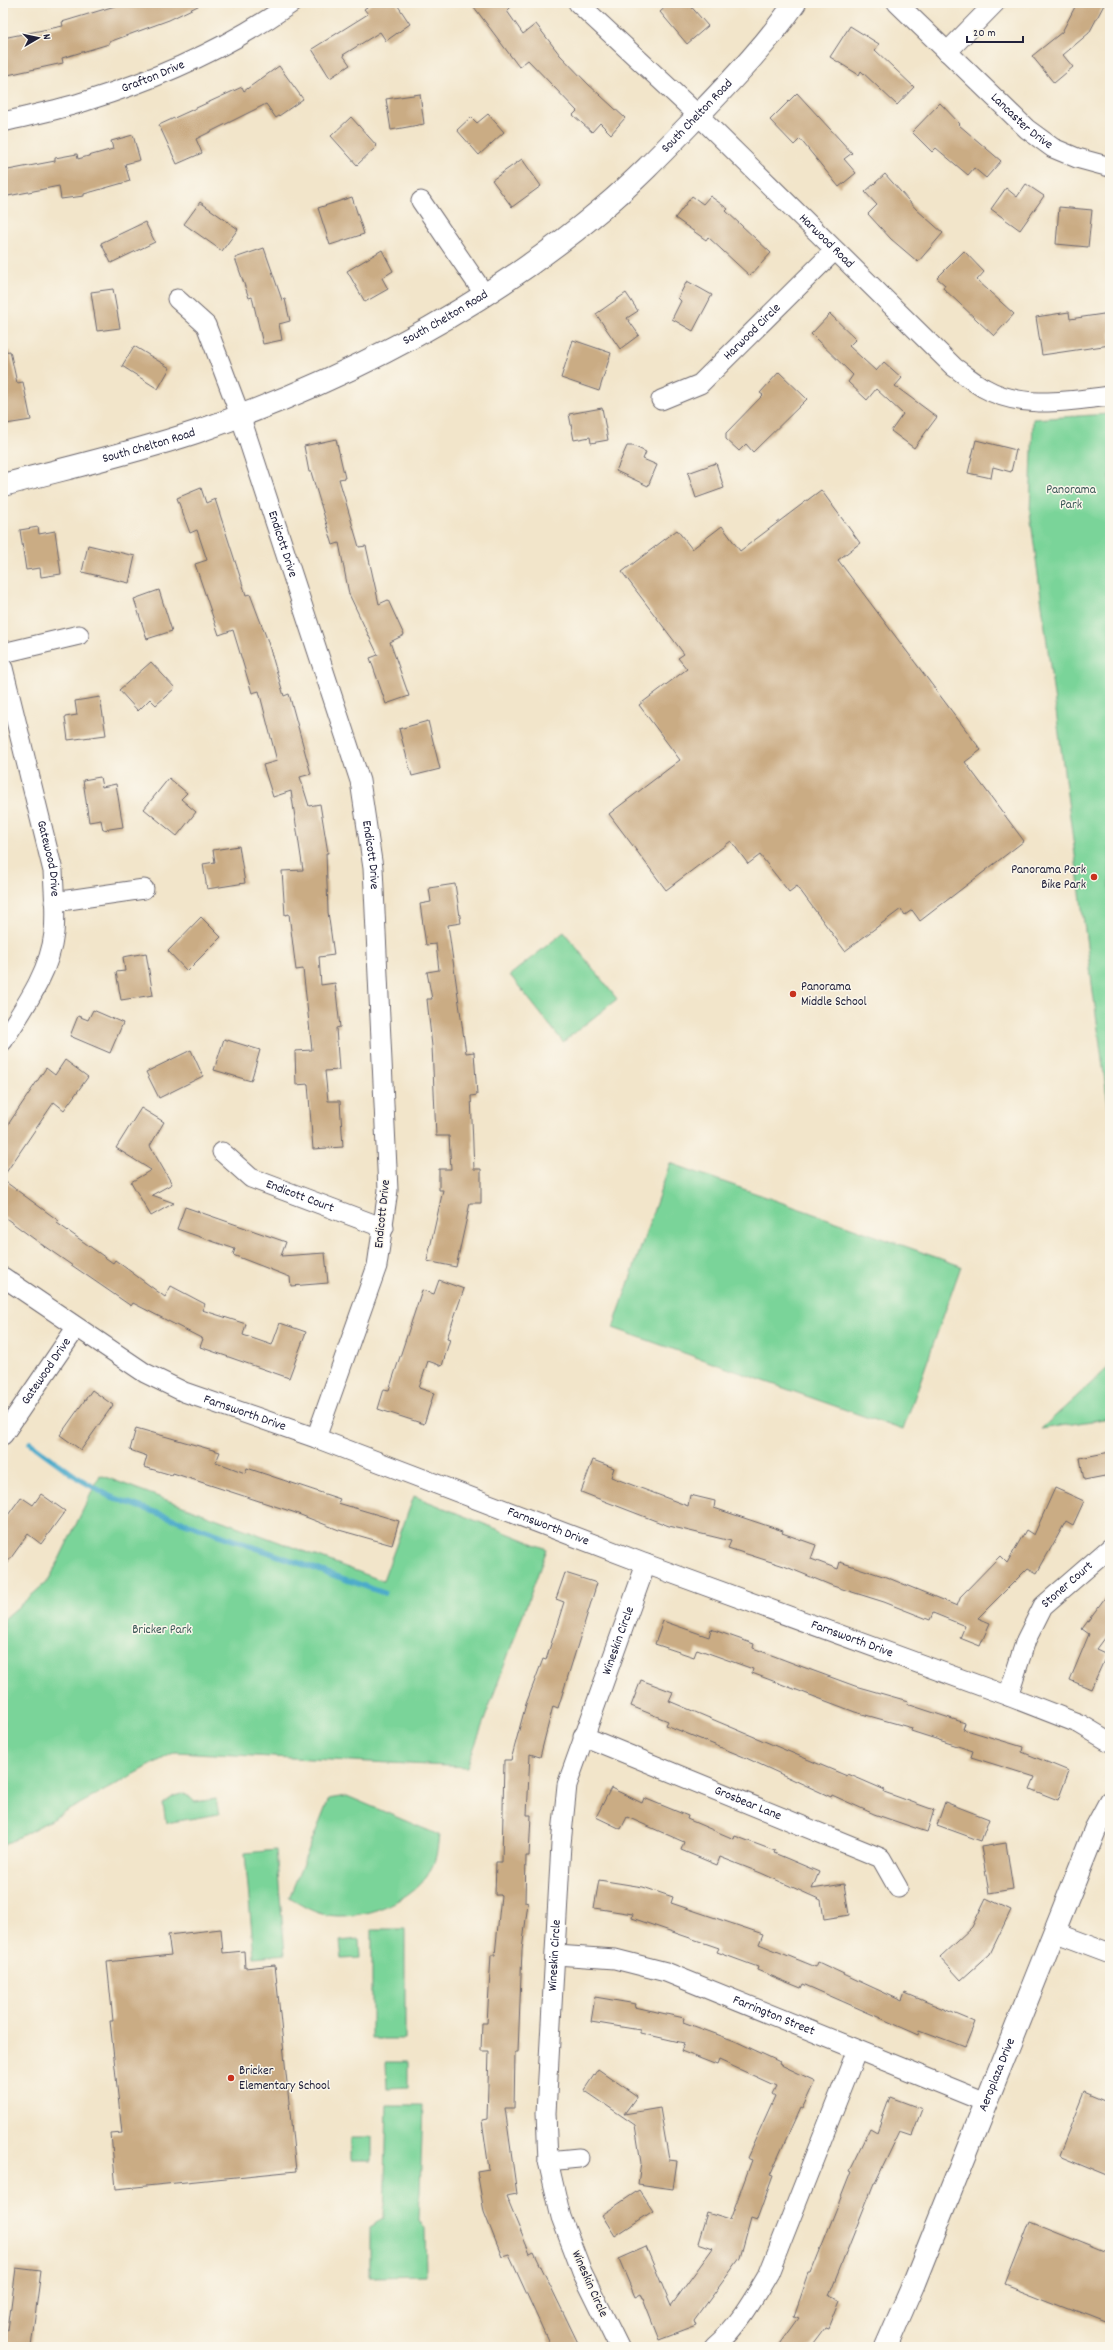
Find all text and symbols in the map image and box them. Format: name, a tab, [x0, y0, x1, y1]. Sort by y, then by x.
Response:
north arrow	[18, 18, 58, 58]
scale bar	[967, 18, 1023, 44]
text: 20 m	[973, 25, 996, 42]
text: N	[38, 33, 54, 41]
street label: Grafton Drive	[119, 55, 188, 98]
street label: South Chelton Road	[657, 75, 737, 158]
street label: Lancaster Drive	[986, 89, 1057, 154]
street label: Harwood Road	[794, 209, 858, 273]
street label: South Chelton Road	[399, 285, 492, 350]
street label: Harwood Circle	[719, 299, 786, 365]
street label: South Chelton Road	[100, 423, 198, 468]
park label: Panorama Park	[1046, 481, 1097, 515]
street label: Endicott Drive	[263, 508, 302, 580]
street label: Gatewood Drive	[31, 818, 64, 897]
street label: Endicott Drive	[357, 819, 383, 890]
place label: Panorama Park Bike Park	[1011, 861, 1086, 895]
marker: Panorama Park Bike Park	[1089, 872, 1099, 882]
place label: Panorama Middle School	[801, 978, 867, 1012]
marker: Panorama Middle School	[788, 989, 798, 999]
street label: Endicott Court	[263, 1175, 337, 1218]
street label: Endicott Drive	[370, 1178, 396, 1249]
street label: Gatewood Drive	[17, 1334, 76, 1409]
street label: Farnsworth Drive	[201, 1390, 289, 1436]
street label: Farnsworth Drive	[504, 1502, 592, 1551]
street label: Stoner Court	[1037, 1557, 1098, 1613]
street label: Wineskin Circle	[598, 1604, 640, 1678]
street label: Farnsworth Drive	[808, 1615, 896, 1663]
park label: Bricker Park	[132, 1621, 192, 1640]
street label: Grosbear Lane	[711, 1781, 785, 1826]
street label: Wineskin Circle	[543, 1919, 566, 1992]
street label: Farrington Street	[730, 1991, 818, 2041]
street label: Aeroplaza Drive	[974, 2035, 1021, 2115]
place label: Bricker Elementary School	[239, 2062, 330, 2096]
marker: Bricker Elementary School	[226, 2073, 236, 2083]
street label: Wineskin Circle	[566, 2248, 612, 2321]

